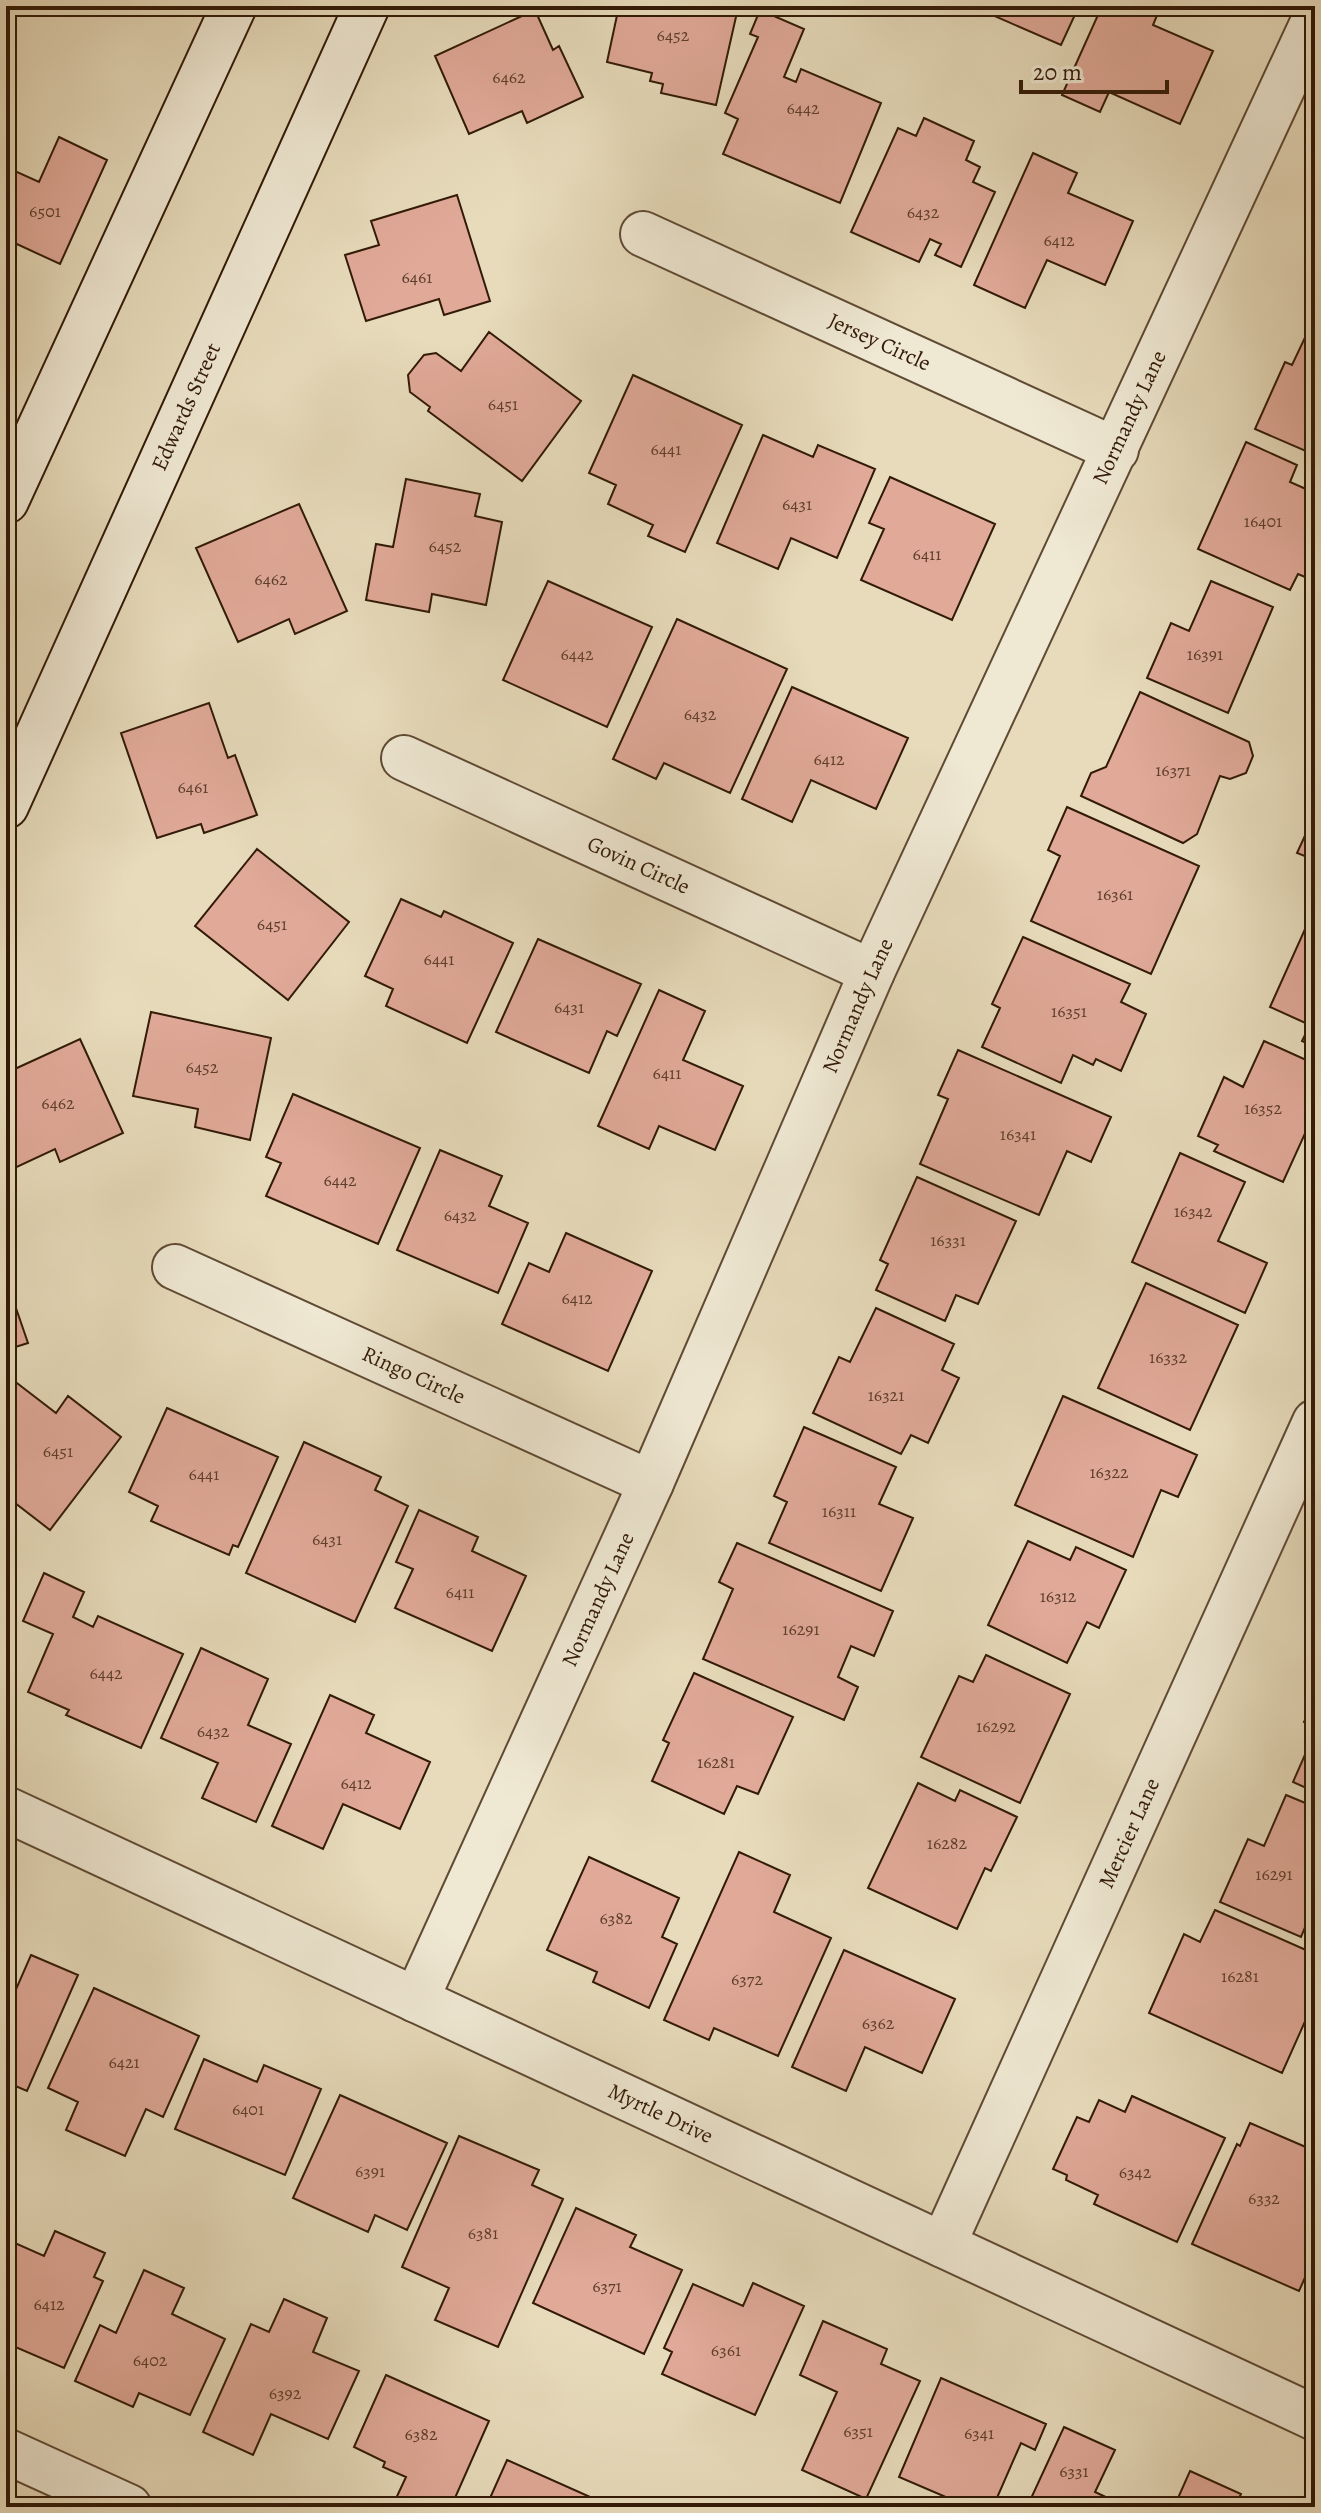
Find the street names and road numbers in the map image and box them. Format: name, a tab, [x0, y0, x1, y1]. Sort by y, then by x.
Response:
street label: Jersey Circle	[823, 306, 936, 378]
street label: Edwards Street	[144, 338, 228, 475]
street label: Normandy Lane	[1085, 346, 1174, 489]
street label: Govin Circle	[583, 829, 695, 902]
street label: Normandy Lane	[815, 933, 901, 1078]
street label: Ringo Circle	[357, 1339, 470, 1412]
street label: Normandy Lane	[554, 1527, 642, 1672]
street label: Mercier Lane	[1091, 1773, 1167, 1893]
street label: Myrtle Drive	[603, 2076, 718, 2151]

